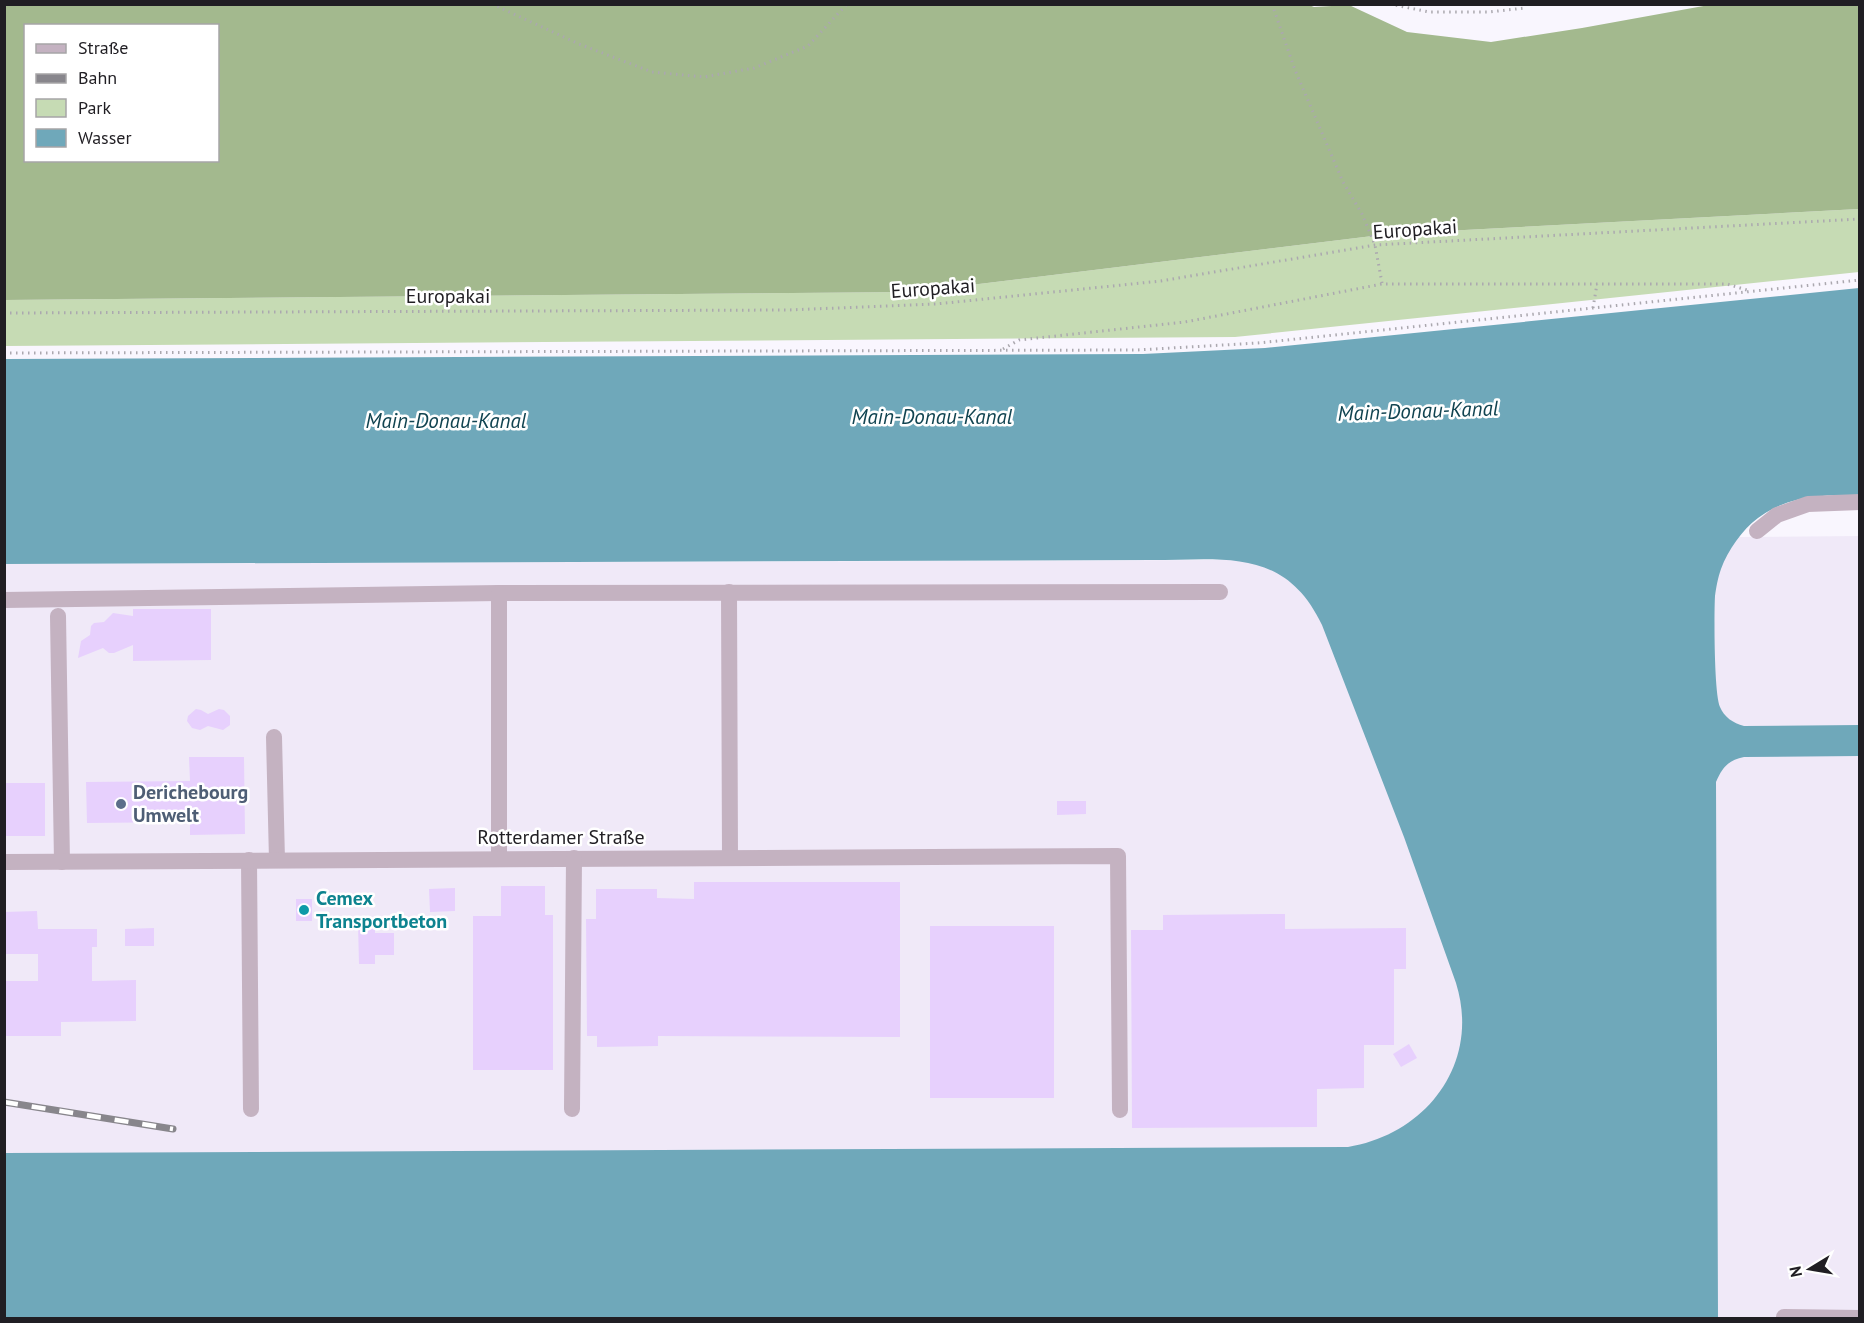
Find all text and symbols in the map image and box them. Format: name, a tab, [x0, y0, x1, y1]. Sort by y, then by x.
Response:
legend	[24, 24, 219, 162]
text: Straße	[78, 36, 129, 59]
text: Bahn	[78, 66, 117, 89]
text: Park	[78, 96, 111, 119]
text: Wasser	[78, 126, 132, 149]
street label: Europakai	[1372, 213, 1458, 245]
street label: Europakai	[890, 272, 976, 304]
street label: Europakai	[406, 283, 490, 309]
water label: Main-Donau-Kanal	[1337, 394, 1499, 427]
water label: Main-Donau-Kanal	[852, 403, 1013, 430]
water label: Main-Donau-Kanal	[366, 407, 527, 434]
place label: Derichebourg Umwelt	[133, 779, 248, 828]
marker: Derichebourg Umwelt	[114, 797, 128, 811]
street label: Rotterdamer Straße	[477, 824, 645, 850]
place label: Cemex Transportbeton	[316, 885, 447, 934]
marker: Cemex Transportbeton	[297, 903, 311, 917]
north arrow	[1780, 1239, 1840, 1299]
text: N	[1784, 1265, 1806, 1279]

